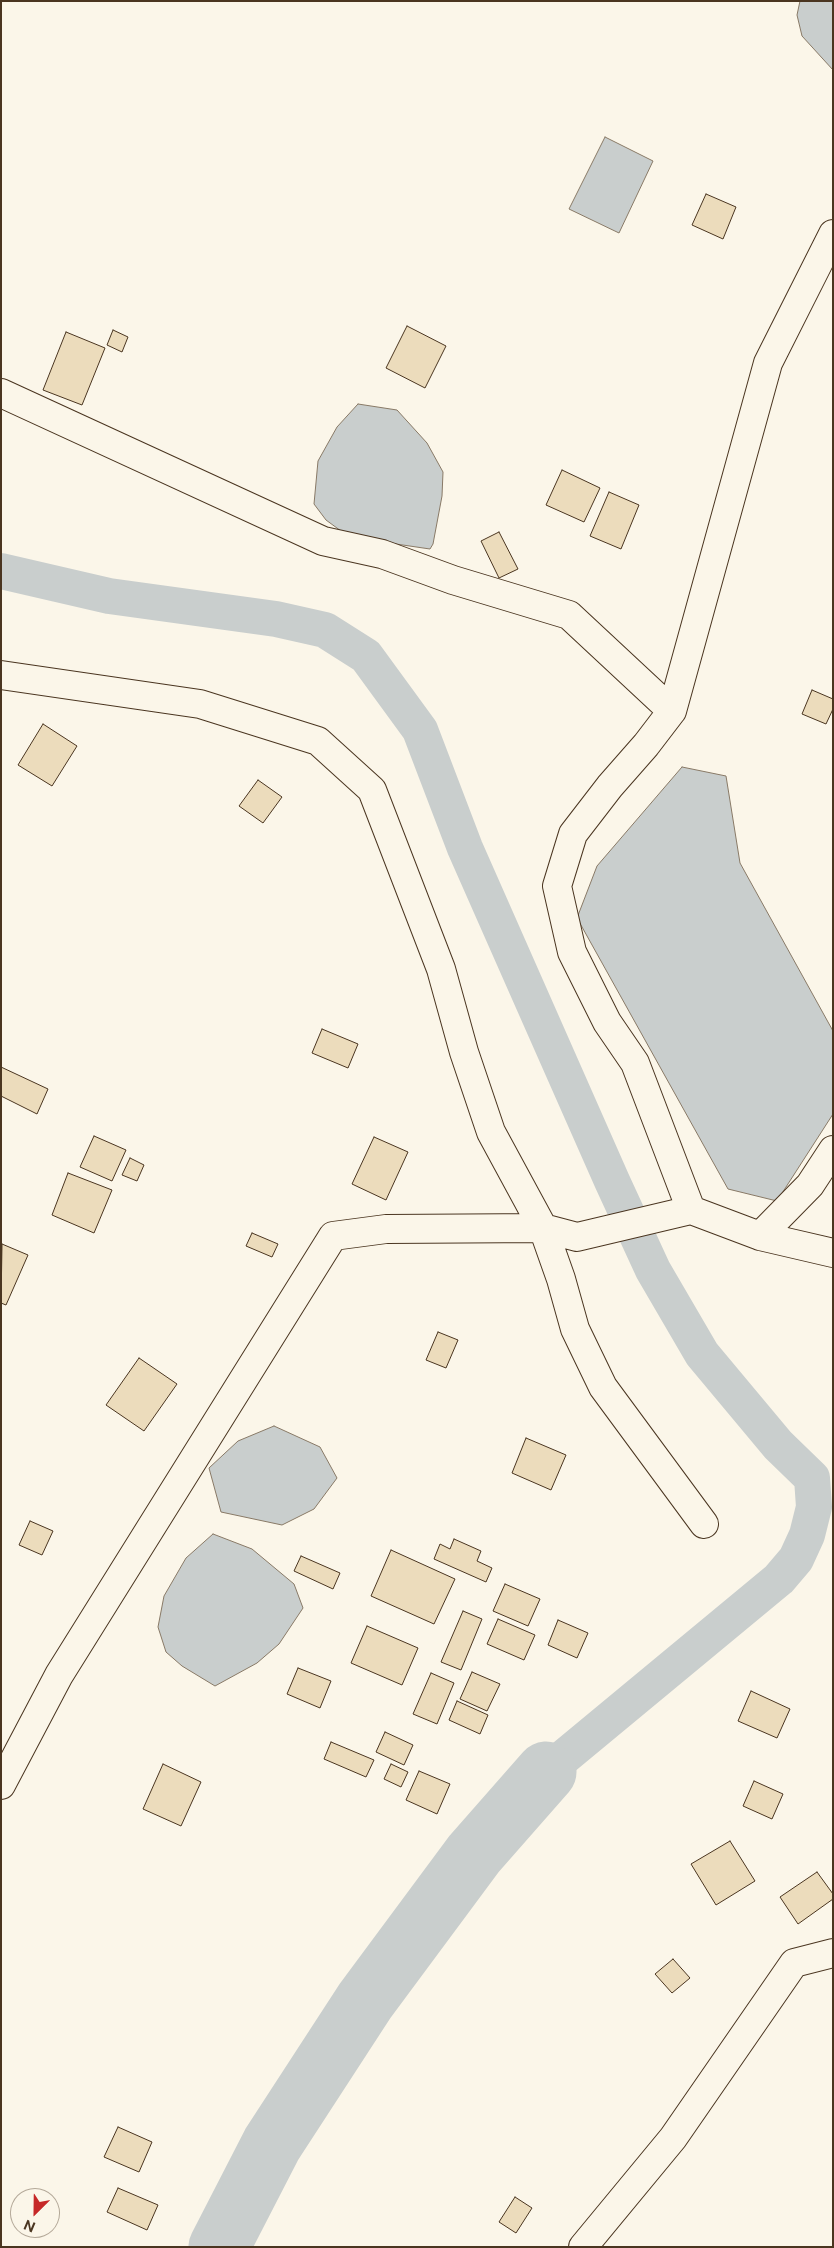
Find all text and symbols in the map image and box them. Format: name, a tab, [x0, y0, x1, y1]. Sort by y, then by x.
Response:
north arrow	[10, 2188, 60, 2238]
text: N	[21, 2216, 38, 2235]

